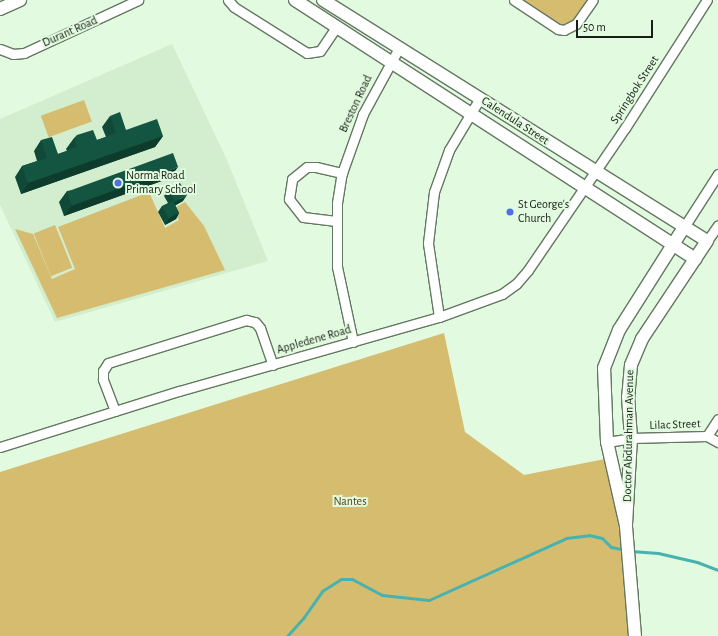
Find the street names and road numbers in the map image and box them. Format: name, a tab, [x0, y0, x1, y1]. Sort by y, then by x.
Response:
street label: Durant Road	[40, 13, 100, 51]
street label: Springbok Street	[608, 53, 662, 127]
street label: Breston Road	[336, 73, 376, 135]
street label: Calendula Street	[479, 94, 551, 148]
street label: Appledene Road	[275, 323, 353, 357]
street label: Doctor Abdurahman Avenue	[621, 370, 637, 502]
street label: Lilac Street	[649, 417, 701, 433]

